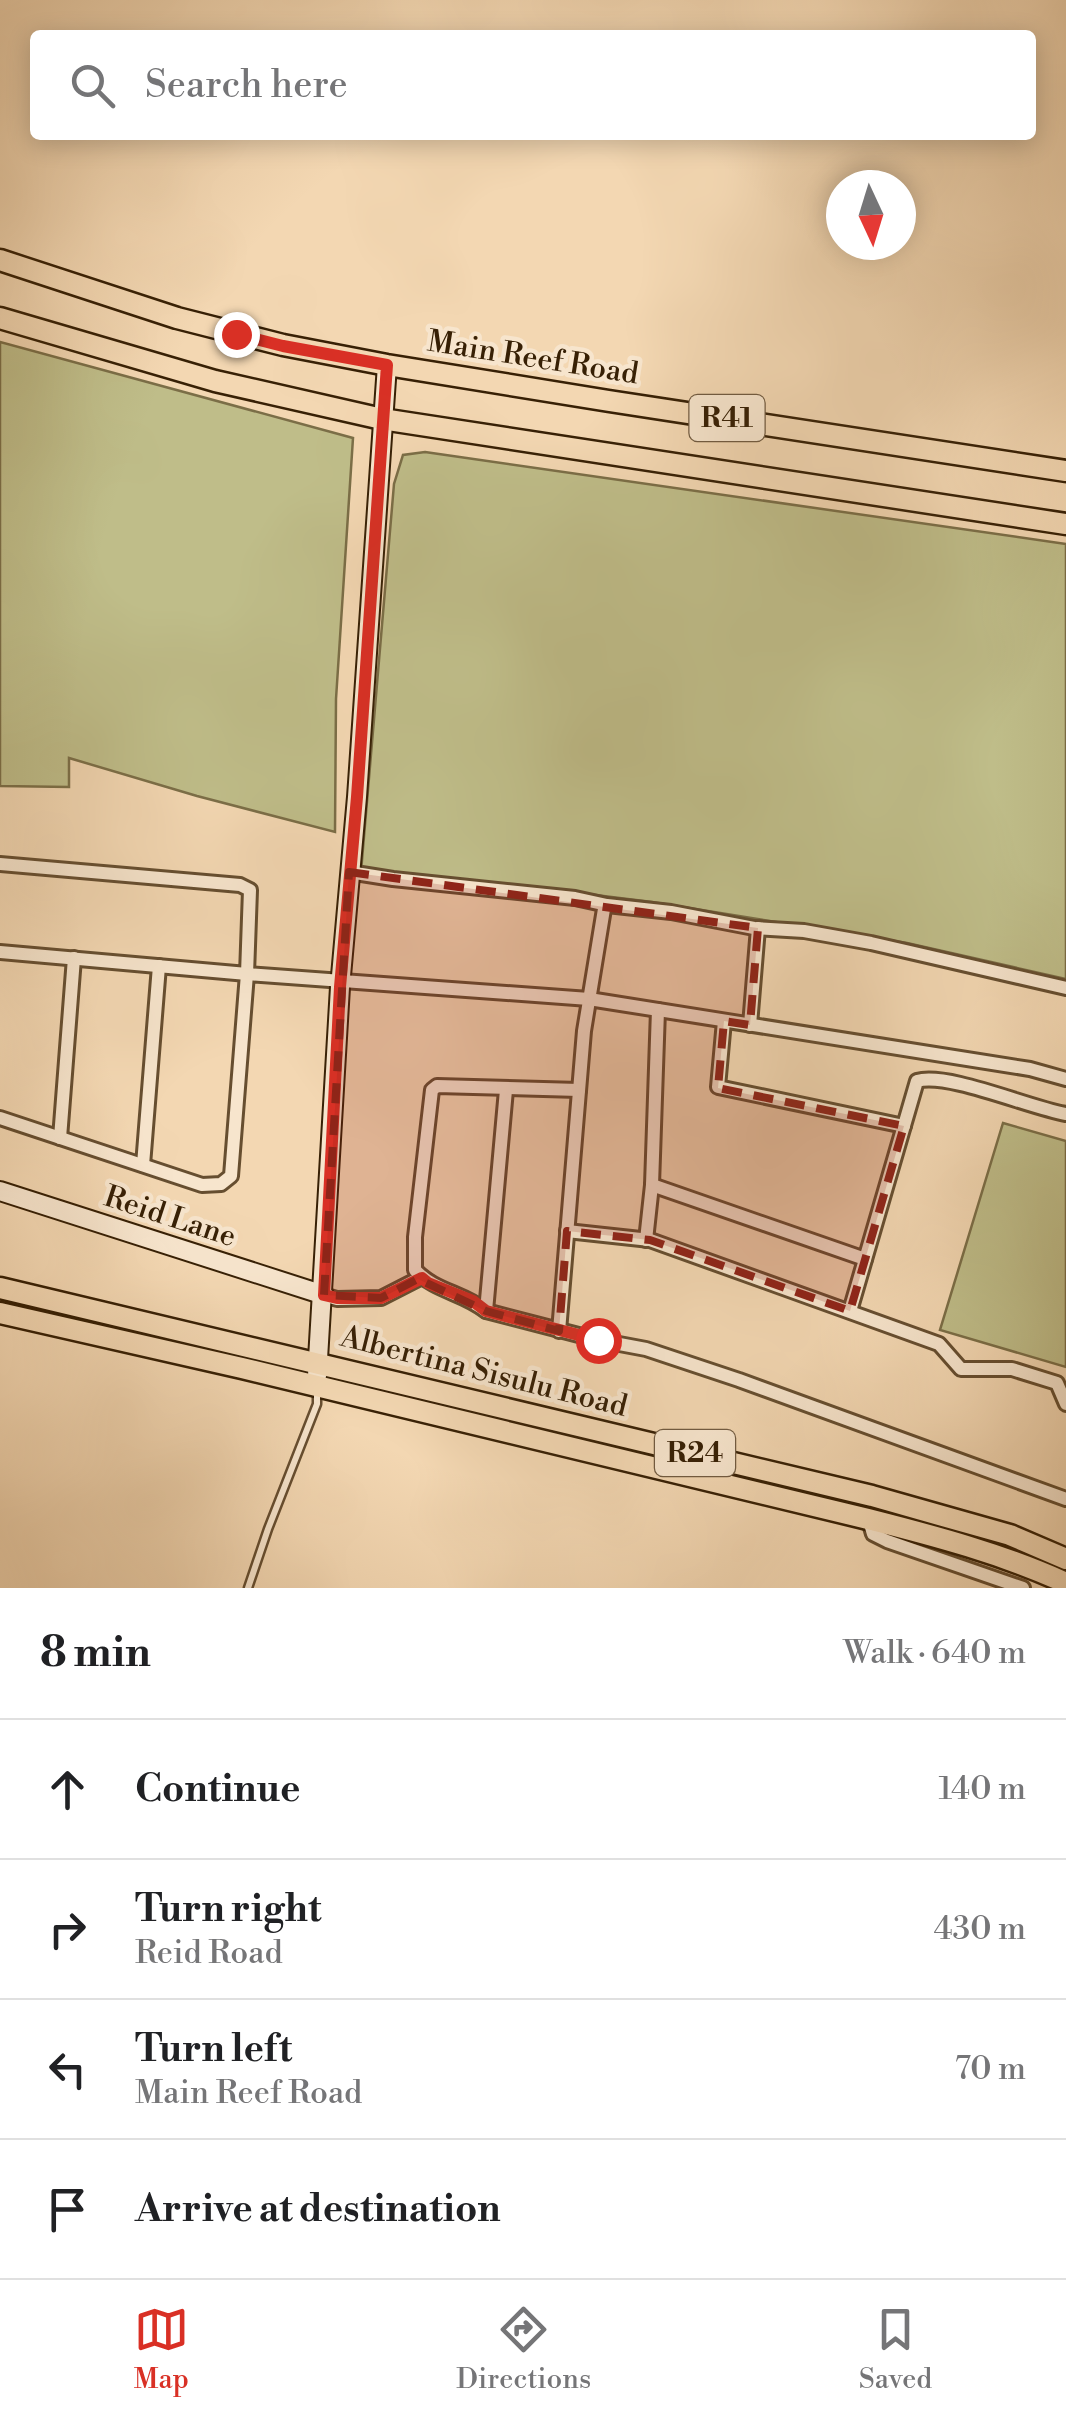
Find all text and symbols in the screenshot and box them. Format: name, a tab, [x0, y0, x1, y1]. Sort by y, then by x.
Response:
search box	[30, 30, 1036, 140]
icon: search	[65, 58, 120, 113]
text: Search here	[145, 62, 348, 109]
north arrow	[826, 170, 916, 260]
route end	[214, 312, 260, 358]
street label: Main Reef Road	[425, 323, 641, 393]
road number: R41	[690, 395, 764, 441]
street label: Reid Lane	[99, 1178, 241, 1256]
street label: Albertina Sisulu Road	[336, 1318, 631, 1426]
route start	[576, 1318, 622, 1364]
road number: R24	[655, 1430, 735, 1476]
text: 8 min	[40, 1627, 151, 1680]
text: Walk · 640 m	[843, 1633, 1026, 1673]
icon: ahead	[40, 1762, 95, 1817]
text: Continue	[135, 1766, 300, 1813]
text: 140 m	[939, 1769, 1026, 1809]
text: Turn right	[135, 1886, 321, 1933]
icon: right	[40, 1902, 95, 1957]
text: 430 m	[933, 1909, 1026, 1949]
text: Reid Road	[135, 1933, 283, 1973]
text: Turn left	[135, 2026, 292, 2073]
icon: left	[40, 2042, 95, 2097]
text: 70 m	[955, 2049, 1026, 2089]
text: Main Reef Road	[135, 2073, 362, 2113]
icon: arrive	[40, 2182, 95, 2237]
text: Arrive at destination	[135, 2186, 501, 2233]
tab: Map	[134, 2302, 189, 2397]
tab: Directions	[456, 2302, 591, 2397]
tab: Saved	[859, 2302, 932, 2397]

